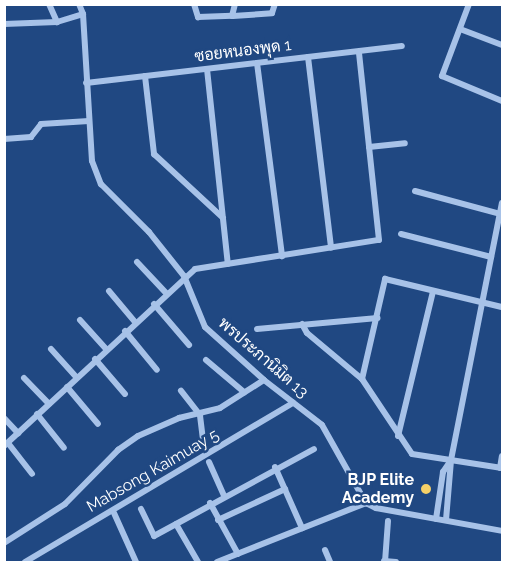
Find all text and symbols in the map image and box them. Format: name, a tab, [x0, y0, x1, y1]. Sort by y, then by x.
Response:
street label: ซอยหนองพุด 1	[194, 36, 292, 66]
street label: พรประภานิมิต 13	[214, 314, 312, 402]
street label: Mabsong Kaimuay 5	[83, 425, 223, 517]
place label: BJP Elite Academy	[342, 470, 414, 508]
marker: BJP Elite Academy	[419, 482, 433, 496]

